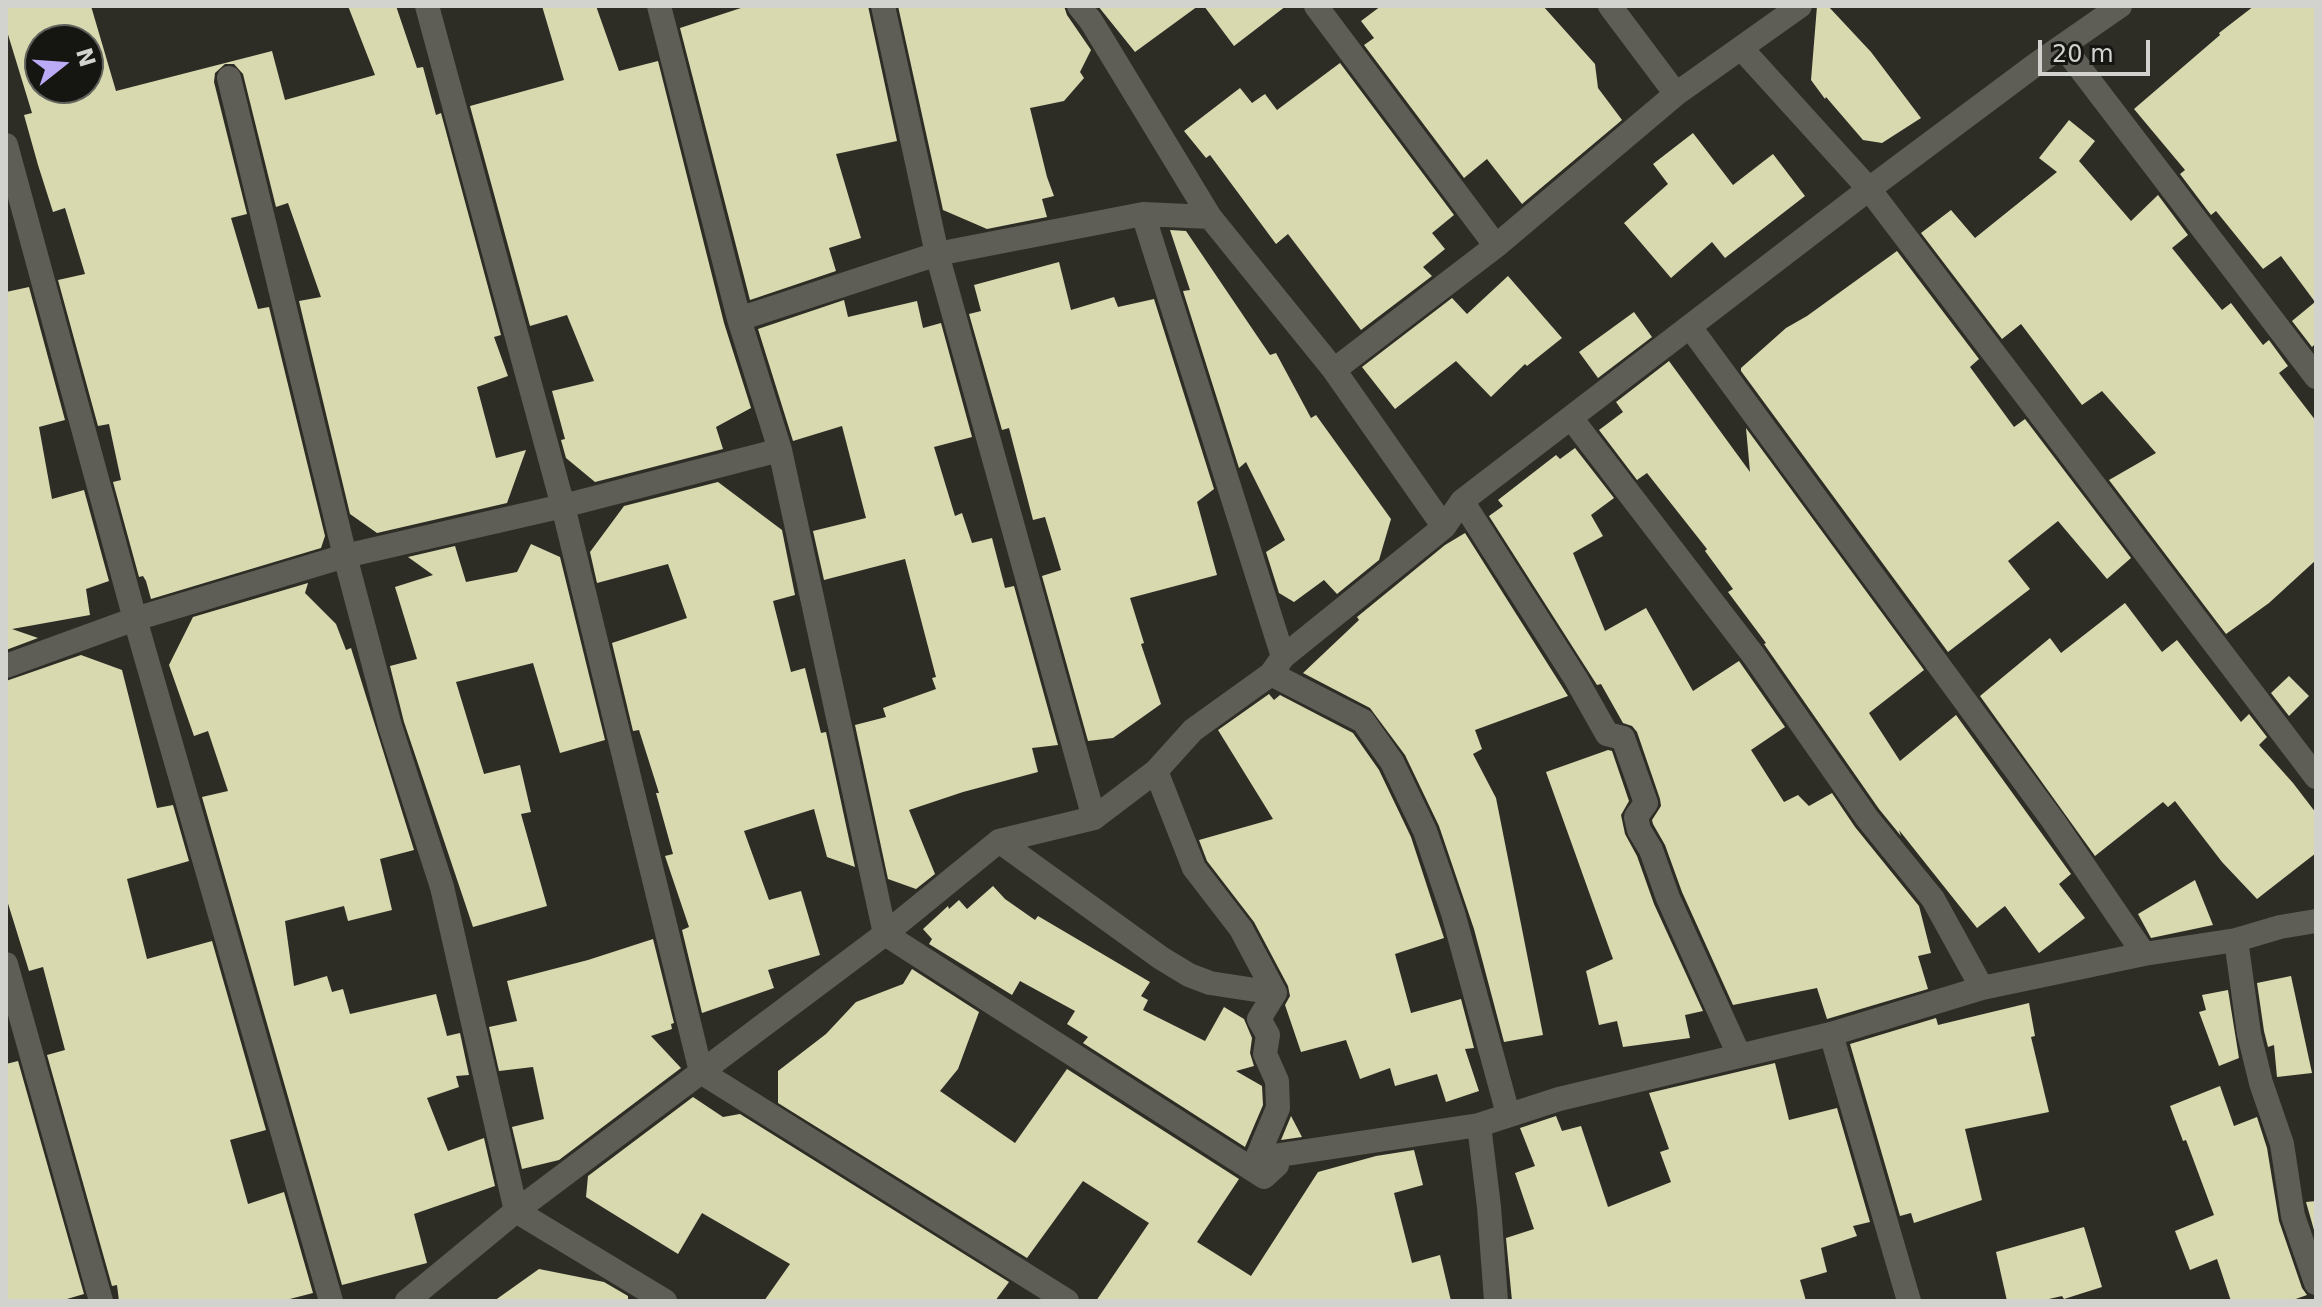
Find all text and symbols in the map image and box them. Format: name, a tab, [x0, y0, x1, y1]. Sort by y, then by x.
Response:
north arrow	[24, 24, 104, 104]
scale bar	[2042, 24, 2154, 74]
text: 20 m	[2052, 40, 2114, 68]
text: N	[71, 45, 100, 70]

